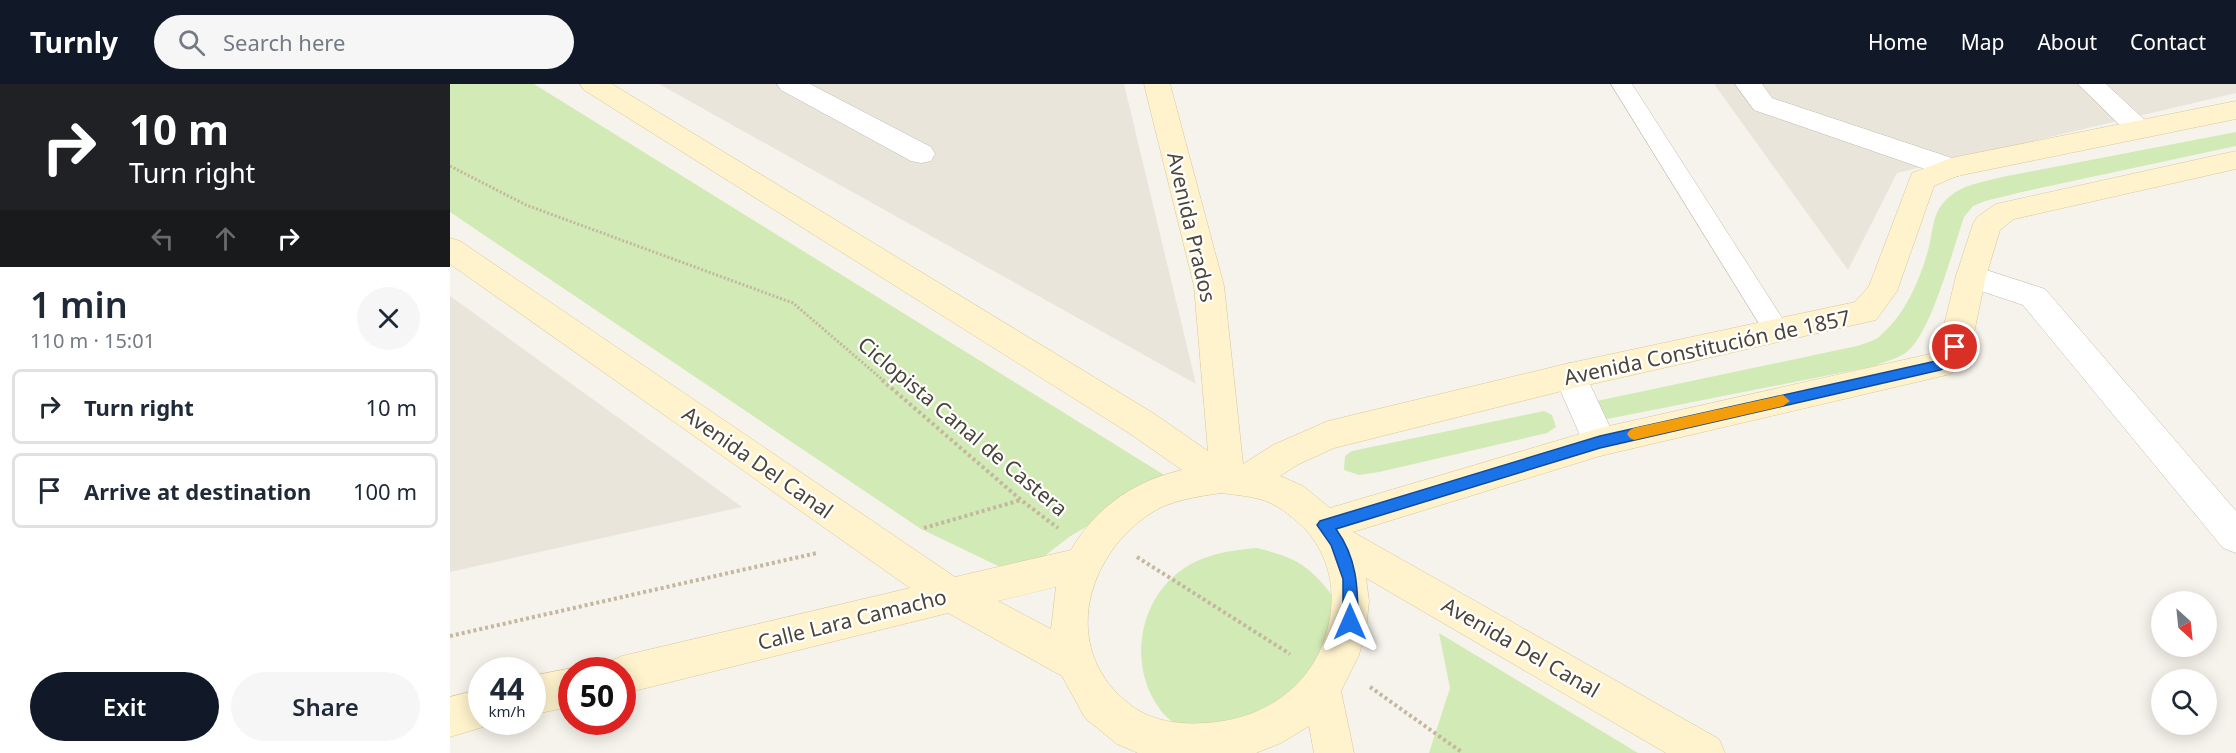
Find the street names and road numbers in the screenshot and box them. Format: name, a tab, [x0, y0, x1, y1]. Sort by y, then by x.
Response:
street label: Avenida Prados	[1161, 149, 1223, 305]
street label: Avenida Constitución de 1857	[1561, 303, 1853, 391]
street label: Ciclopista Canal de Castera	[852, 330, 1074, 522]
street label: Avenida Del Canal	[677, 400, 839, 524]
street label: Calle Lara Camacho	[755, 582, 949, 656]
street label: Avenida Del Canal	[1437, 590, 1605, 704]

